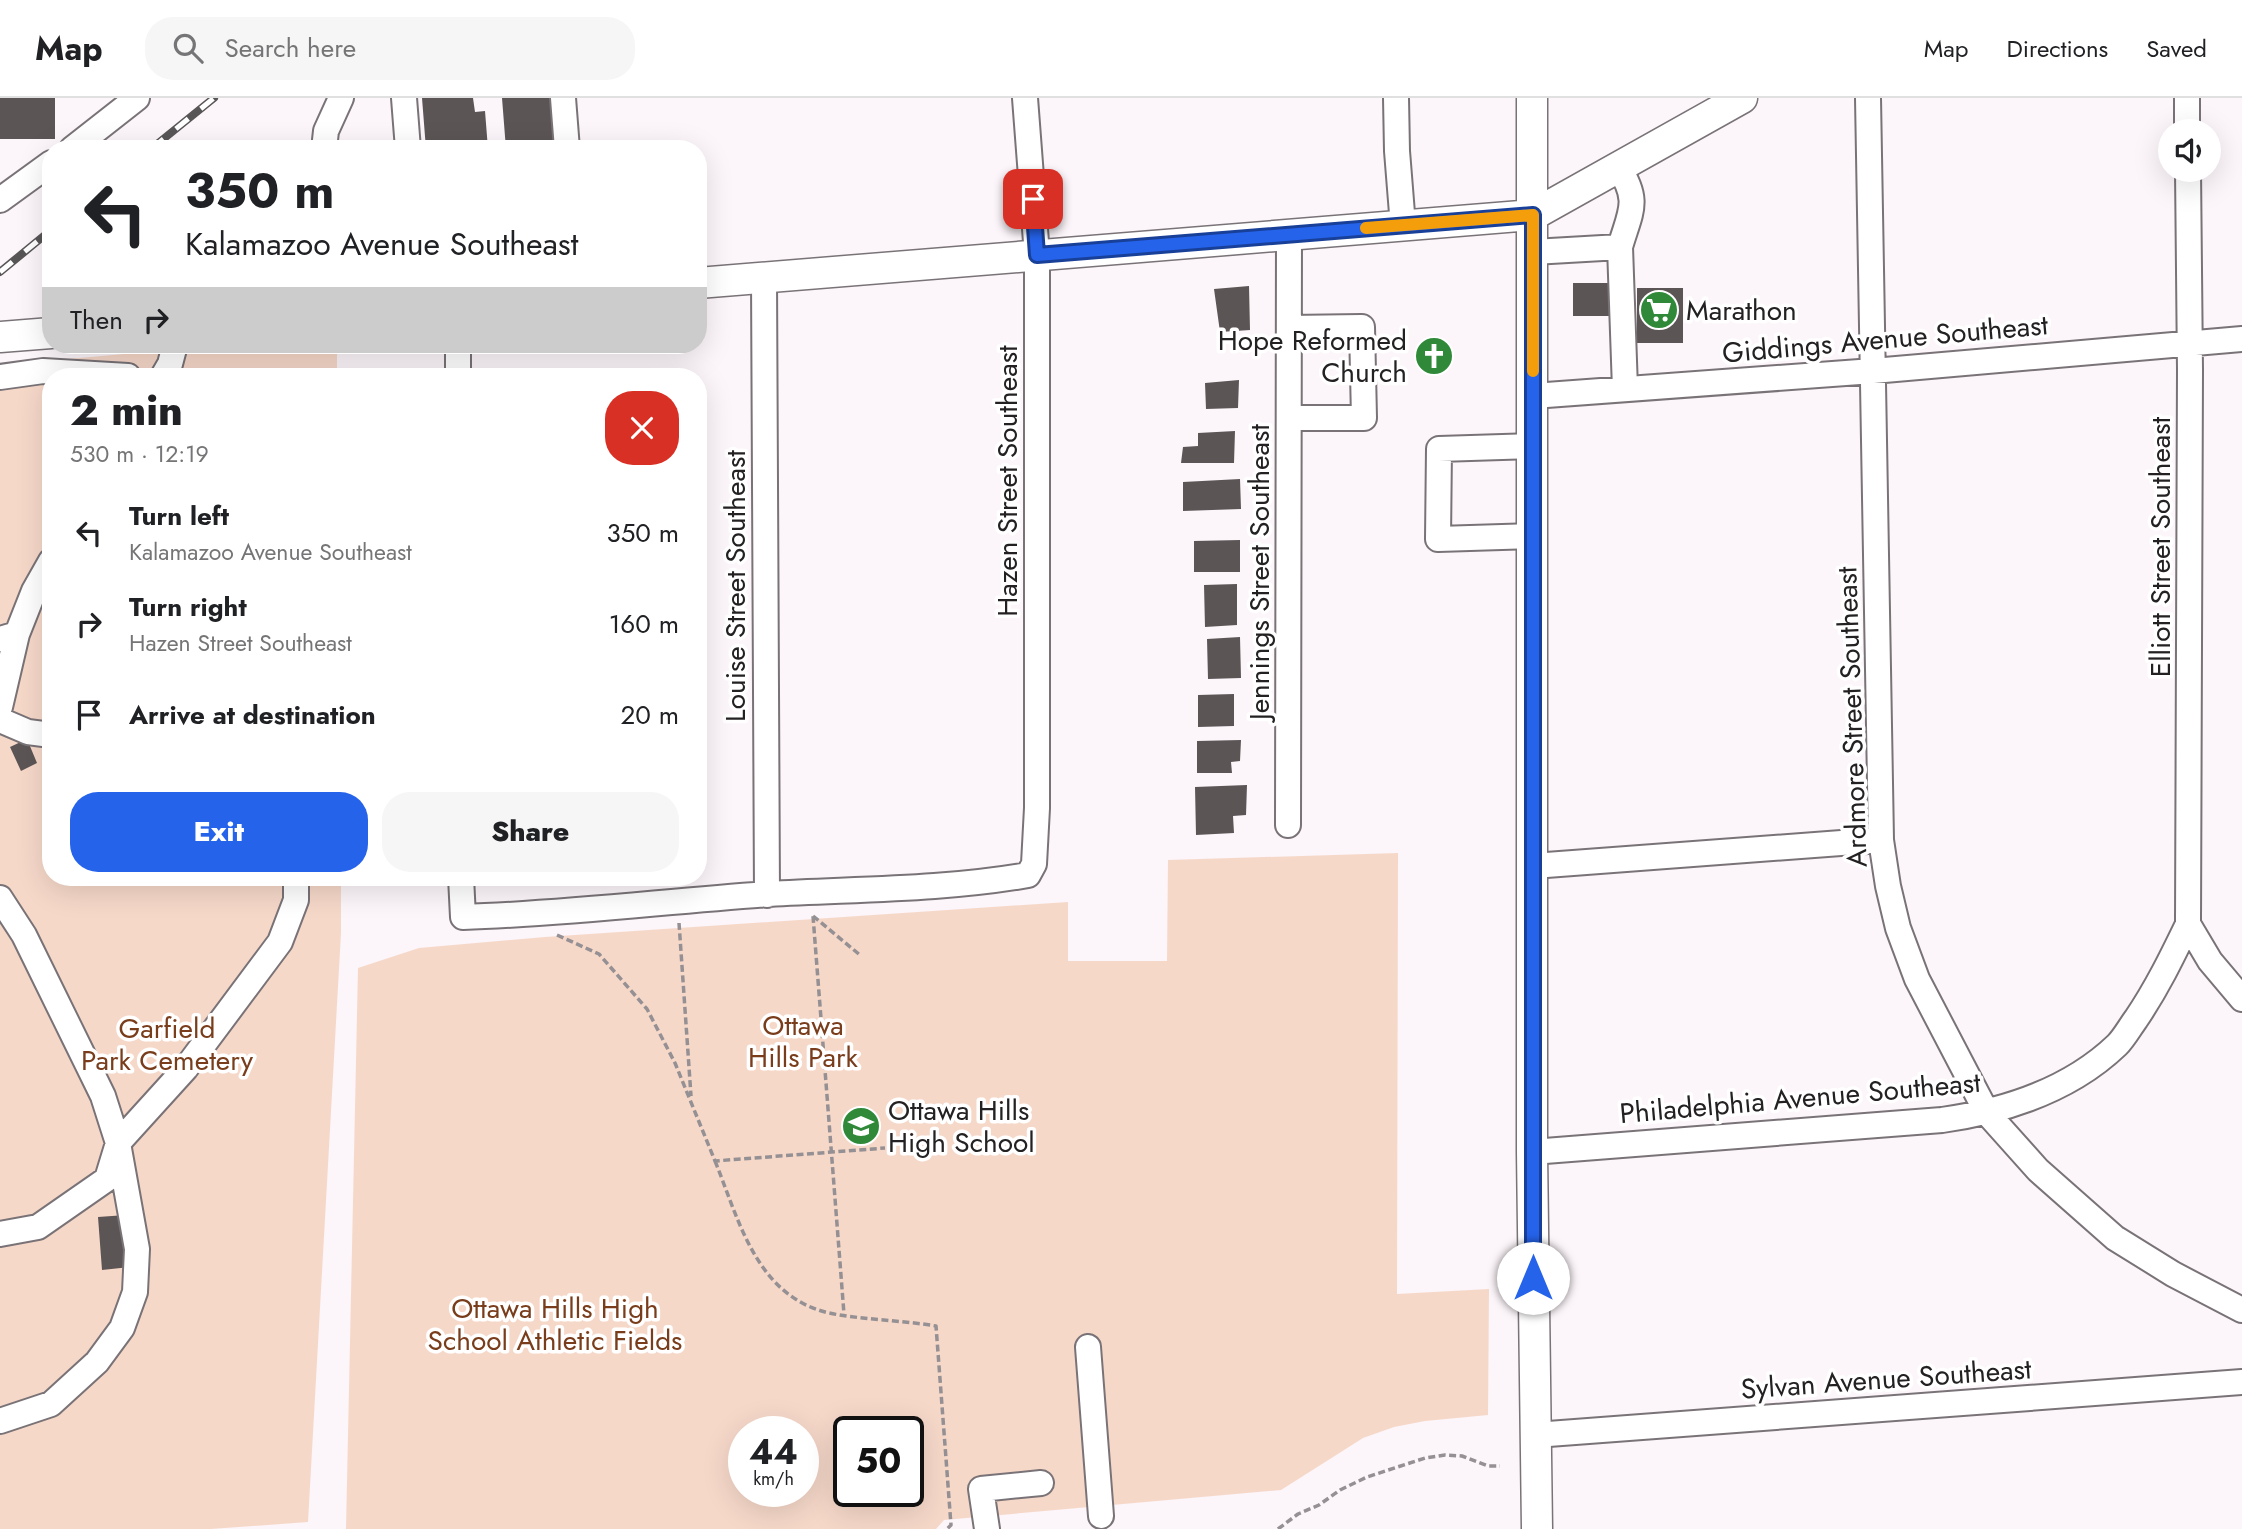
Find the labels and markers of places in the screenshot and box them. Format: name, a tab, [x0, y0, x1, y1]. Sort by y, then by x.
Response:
pin	[1003, 169, 1063, 229]
supermarket icon: Marathon	[1638, 289, 1680, 331]
place label: Marathon	[1686, 290, 1797, 331]
place label: Hope Reformed Church	[1218, 320, 1407, 393]
church icon: Hope Reformed Church	[1413, 335, 1455, 377]
place label: Ottawa Hills High School	[888, 1090, 1035, 1163]
school or university icon: Ottawa Hills High School	[840, 1105, 882, 1147]

